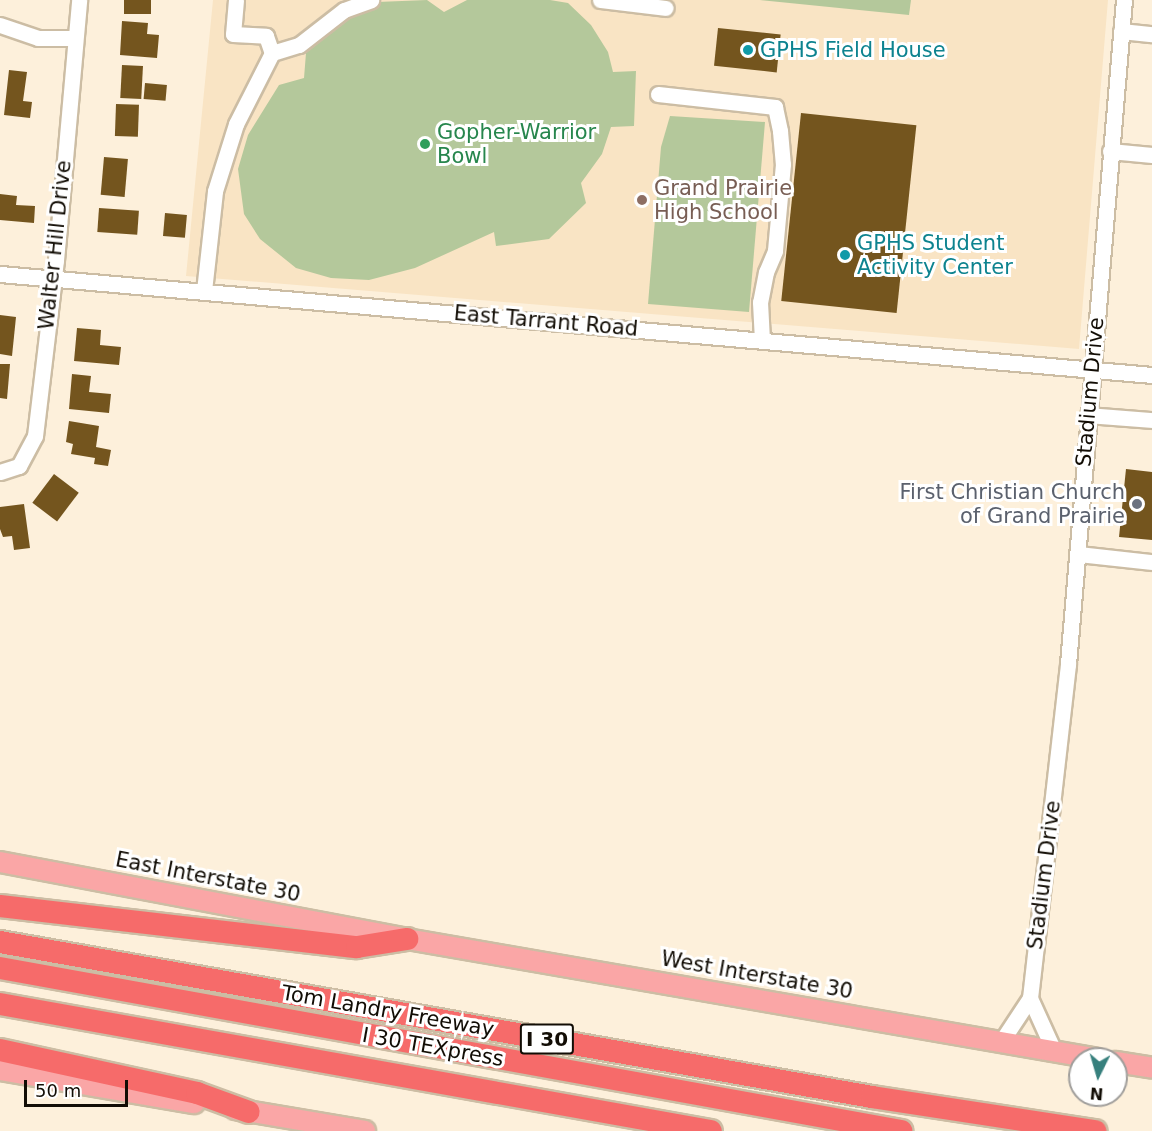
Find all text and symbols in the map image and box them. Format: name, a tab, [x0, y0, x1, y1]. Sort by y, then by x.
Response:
place label: GPHS Field House	[760, 37, 946, 63]
marker: GPHS Field House	[741, 43, 755, 57]
place label: Gopher-Warrior Bowl	[437, 119, 596, 169]
marker: Gopher-Warrior Bowl	[418, 137, 432, 151]
street label: Walter Hill Drive	[34, 159, 76, 331]
place label: Grand Prairie High School	[654, 175, 792, 225]
marker: Grand Prairie High School	[635, 193, 649, 207]
place label: GPHS Student Activity Center	[857, 230, 1013, 280]
marker: GPHS Student Activity Center	[838, 248, 852, 262]
street label: East Tarrant Road	[453, 300, 639, 342]
street label: Stadium Drive	[1071, 316, 1109, 468]
place label: First Christian Church of Grand Prairie	[900, 479, 1125, 529]
marker: First Christian Church of Grand Prairie	[1130, 497, 1144, 511]
street label: Stadium Drive	[1022, 799, 1066, 951]
street label: East Interstate 30	[113, 847, 303, 907]
street label: West Interstate 30	[659, 946, 855, 1004]
street label: Tom Landry Freeway	[280, 980, 496, 1042]
street label: I 30 TEXpress	[360, 1022, 506, 1072]
road number: I 30	[518, 1022, 576, 1056]
north arrow	[1068, 1047, 1128, 1107]
scale bar	[27, 1068, 130, 1106]
text: 50 m	[35, 1080, 81, 1101]
text: N	[1089, 1083, 1104, 1103]

